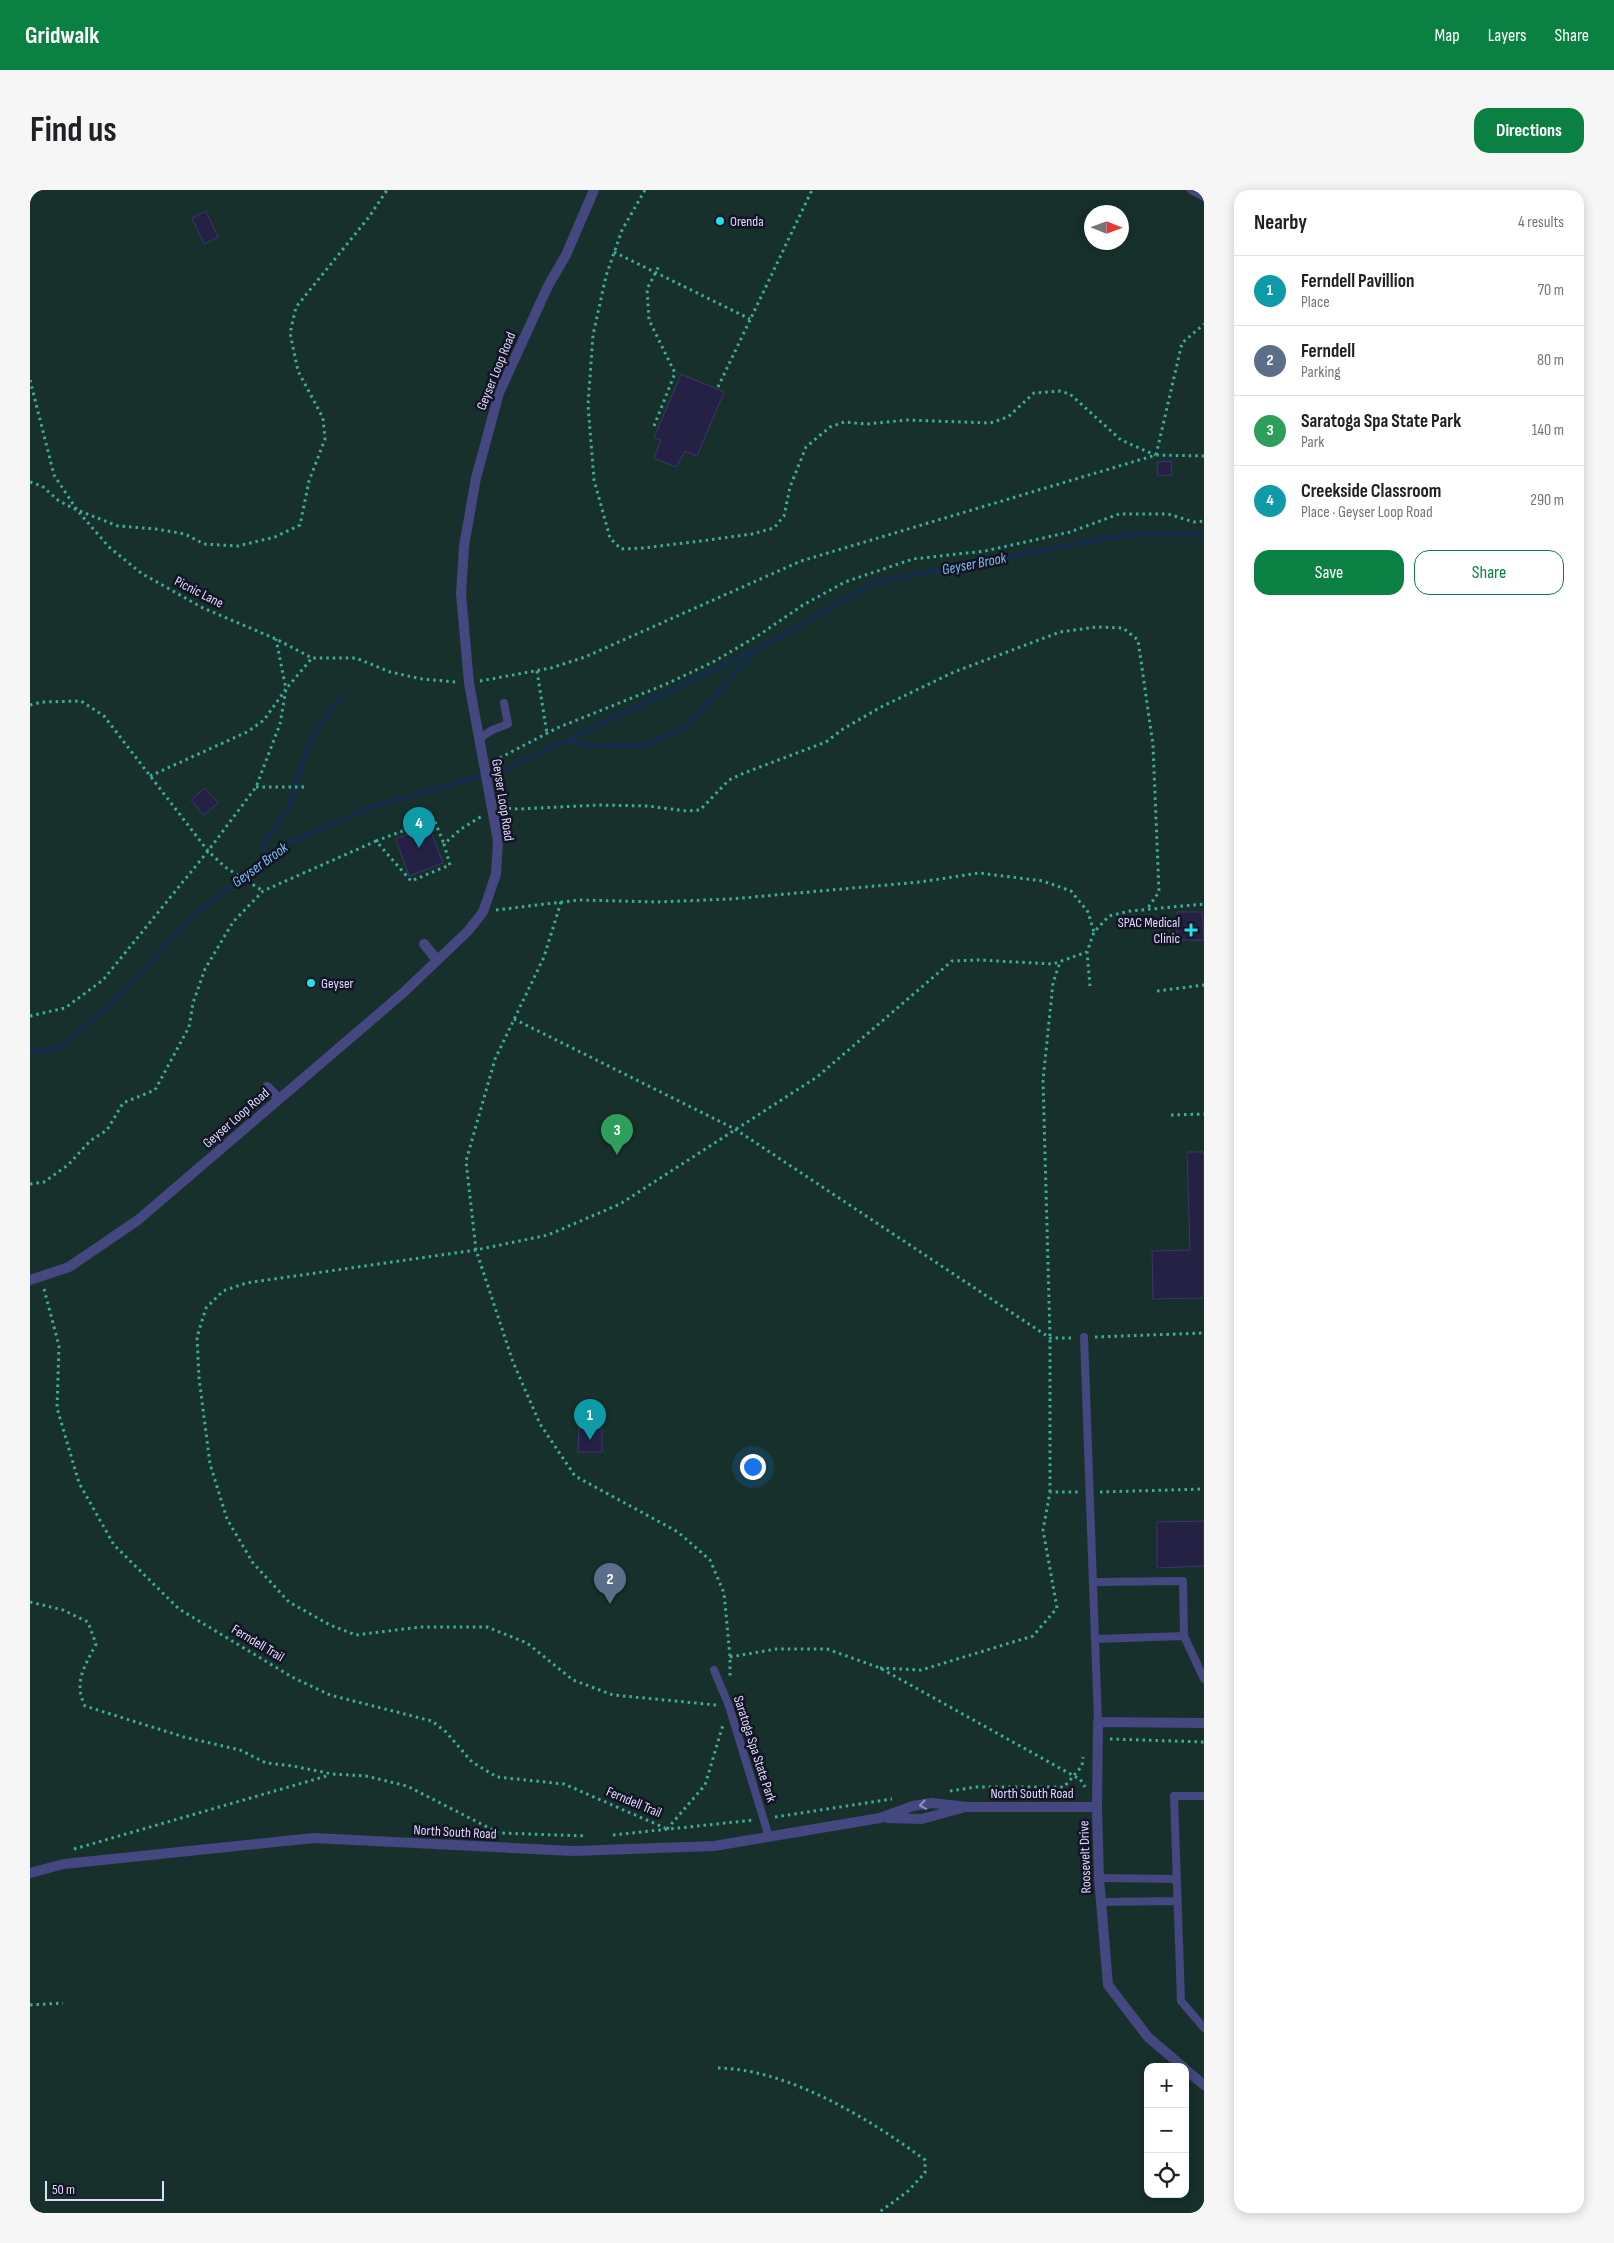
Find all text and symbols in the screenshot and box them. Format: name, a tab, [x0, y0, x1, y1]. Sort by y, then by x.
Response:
text: Gridwalk	[25, 21, 99, 50]
text: Map	[1435, 25, 1460, 46]
text: Layers	[1488, 25, 1527, 46]
text: Share	[1555, 25, 1589, 46]
button: Directions	[1474, 108, 1584, 153]
text: Find us	[30, 109, 117, 152]
north arrow	[1084, 205, 1129, 250]
text: Nearby	[1254, 210, 1307, 235]
place label: Orenda	[730, 213, 764, 230]
text: 4 results	[1518, 213, 1564, 232]
marker: Orenda	[714, 215, 726, 227]
text: Ferndell Pavillion	[1301, 270, 1414, 293]
text: 1	[1267, 281, 1273, 300]
text: 70 m	[1538, 281, 1564, 300]
text: Place	[1301, 293, 1330, 312]
street label: Geyser Loop Road	[473, 329, 519, 413]
text: Ferndell	[1301, 340, 1355, 363]
text: 2	[1266, 351, 1274, 370]
text: 80 m	[1537, 351, 1564, 370]
text: Parking	[1301, 363, 1341, 382]
text: Saratoga Spa State Park	[1301, 410, 1461, 433]
text: 3	[1266, 421, 1274, 440]
text: 140 m	[1532, 421, 1564, 440]
text: Park	[1301, 433, 1324, 452]
text: Creekside Classroom	[1301, 480, 1441, 503]
text: 4	[1266, 491, 1274, 510]
text: 290 m	[1530, 491, 1564, 510]
text: Place · Geyser Loop Road	[1301, 503, 1433, 522]
water label: Geyser Brook	[940, 548, 1008, 580]
button: Save	[1254, 550, 1404, 595]
button: Share	[1414, 550, 1564, 595]
street label: Picnic Lane	[172, 572, 226, 612]
street label: Geyser Loop Road	[488, 758, 518, 842]
pin: 4	[403, 807, 435, 848]
water label: Geyser Brook	[228, 838, 292, 892]
place label: SPAC Medical Clinic	[1118, 914, 1180, 947]
marker: SPAC Medical Clinic	[1184, 923, 1198, 937]
place label: Geyser	[321, 975, 354, 992]
marker: Geyser	[305, 977, 317, 989]
street label: Geyser Loop Road	[199, 1084, 273, 1152]
pin: 3	[601, 1114, 633, 1155]
pin: 1	[574, 1399, 606, 1440]
your location	[740, 1454, 766, 1480]
pin: 2	[594, 1563, 626, 1604]
street label: Ferndell Trail	[228, 1621, 288, 1665]
street label: Saratoga Spa State Park	[730, 1694, 780, 1805]
street label: Ferndell Trail	[604, 1783, 664, 1821]
street label: North South Road	[990, 1785, 1074, 1802]
one-way arrow	[918, 1799, 927, 1809]
street label: Roosevelt Drive	[1075, 1820, 1095, 1894]
street label: North South Road	[413, 1821, 497, 1843]
map controls	[1144, 2063, 1189, 2198]
button: +	[1144, 2063, 1189, 2108]
button: −	[1144, 2108, 1189, 2153]
button: locate	[1144, 2153, 1189, 2198]
scale bar	[45, 2178, 164, 2201]
text: 50 m	[52, 2181, 75, 2198]

